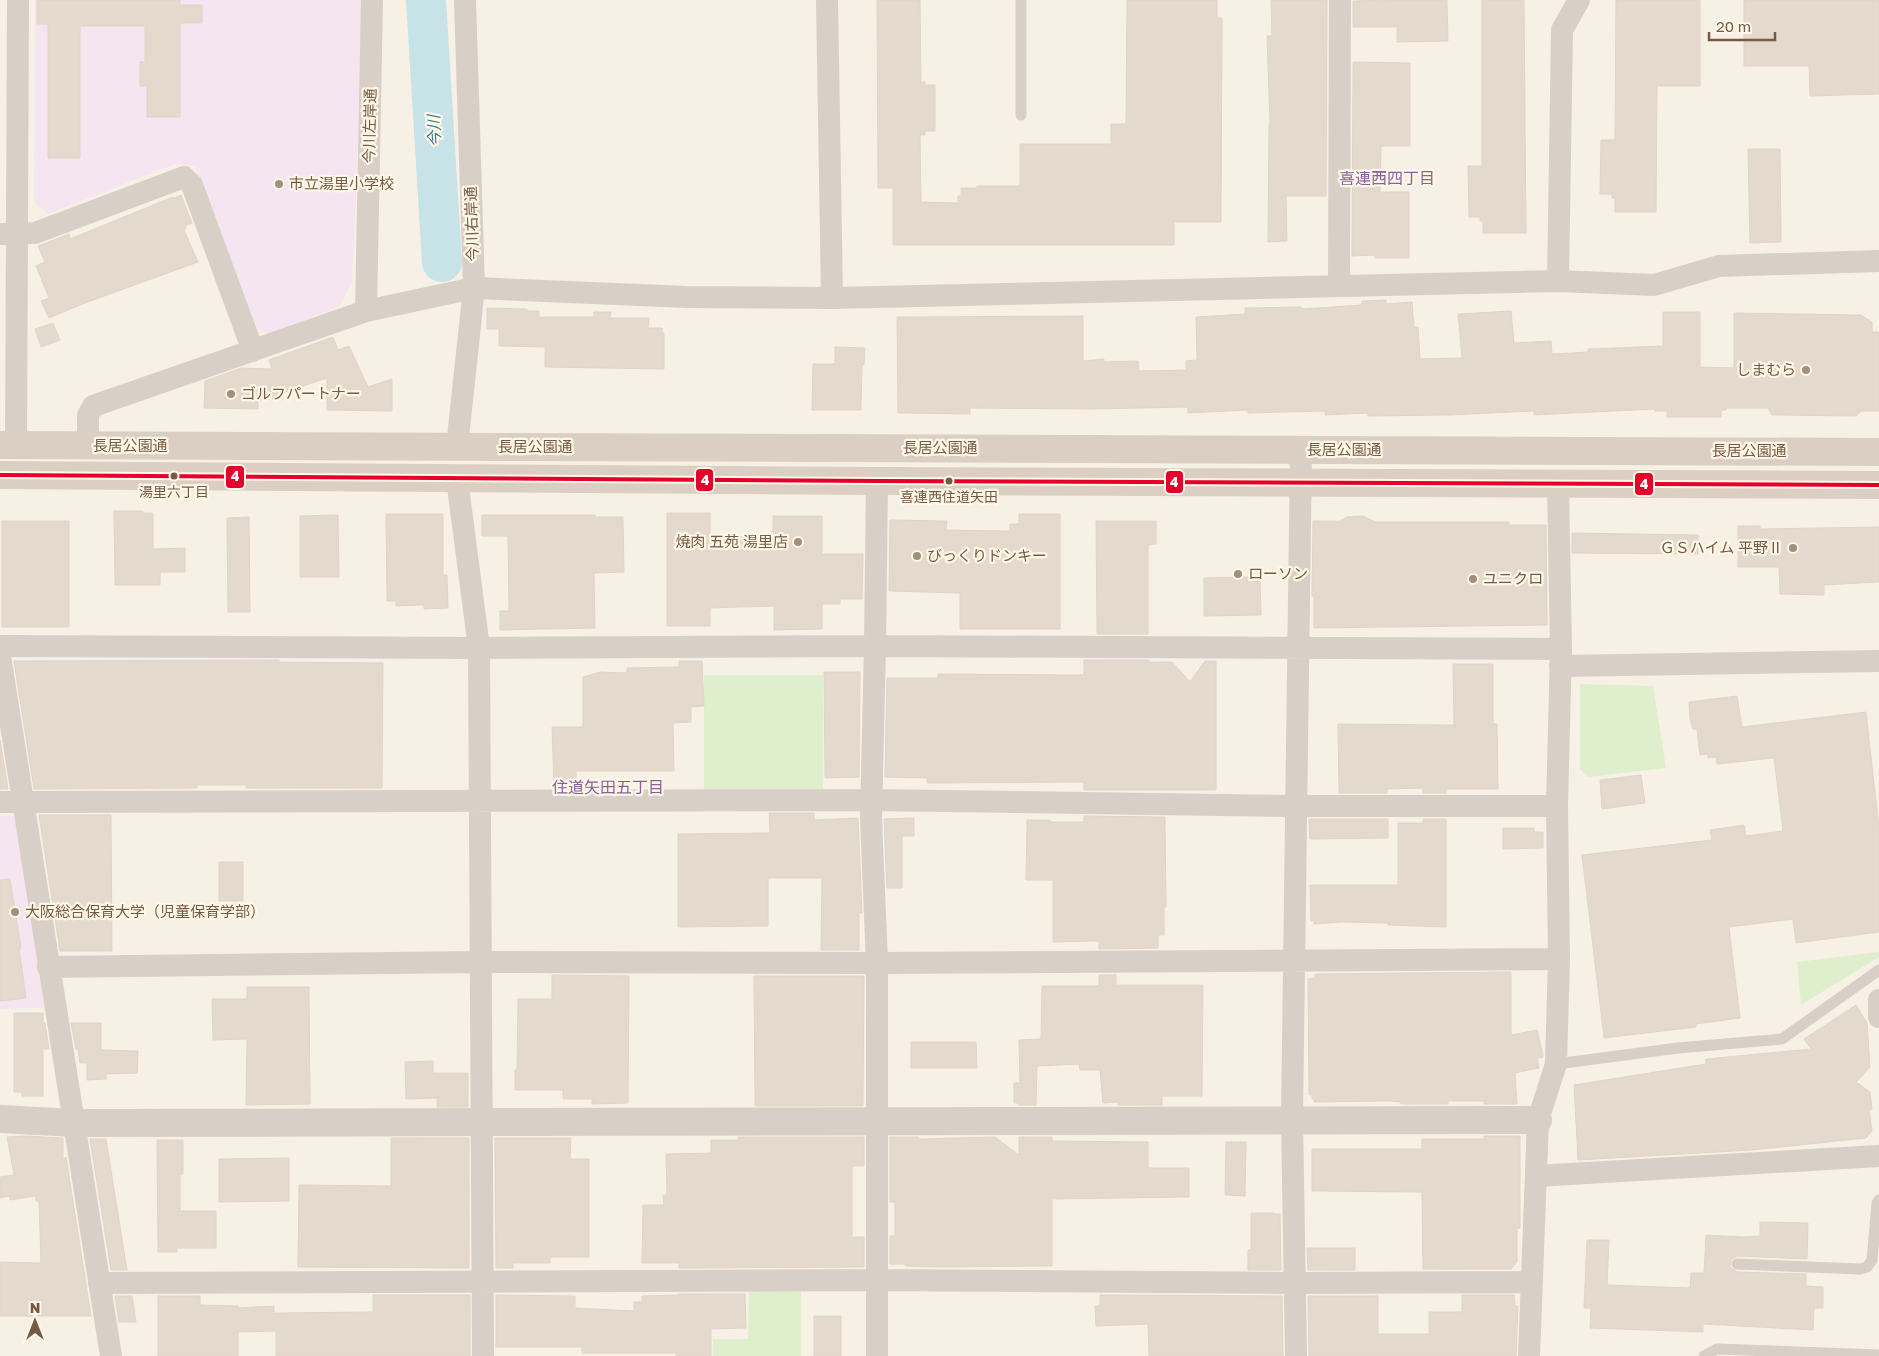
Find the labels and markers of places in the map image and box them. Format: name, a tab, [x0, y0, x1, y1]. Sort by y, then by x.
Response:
place label: 市立湯里小学校	[289, 174, 394, 192]
marker: 市立湯里小学校	[273, 178, 285, 190]
place label: しまむら	[1736, 360, 1796, 378]
marker: しまむら	[1800, 364, 1812, 376]
place label: ゴルフパートナー	[241, 384, 361, 402]
marker: ゴルフパートナー	[225, 388, 237, 400]
marker: 湯里六丁目	[169, 471, 179, 481]
marker: 喜連西住道矢田	[944, 476, 954, 486]
place label: 湯里六丁目	[139, 483, 209, 500]
place label: 喜連西住道矢田	[900, 488, 998, 505]
place label: 焼肉 五苑 湯里店	[675, 532, 788, 550]
marker: 焼肉 五苑 湯里店	[792, 536, 804, 548]
place label: ＧＳハイム 平野Ⅱ	[1660, 538, 1783, 556]
marker: ＧＳハイム 平野Ⅱ	[1787, 542, 1799, 554]
place label: びっくりドンキー	[927, 546, 1047, 564]
marker: びっくりドンキー	[911, 550, 923, 562]
place label: ローソン	[1248, 564, 1308, 582]
marker: ローソン	[1232, 568, 1244, 580]
place label: ユニクロ	[1483, 569, 1543, 587]
marker: ユニクロ	[1467, 573, 1479, 585]
place label: 大阪総合保育大学（児童保育学部）	[25, 902, 265, 920]
marker: 大阪総合保育大学（児童保育学部）	[9, 906, 21, 918]

